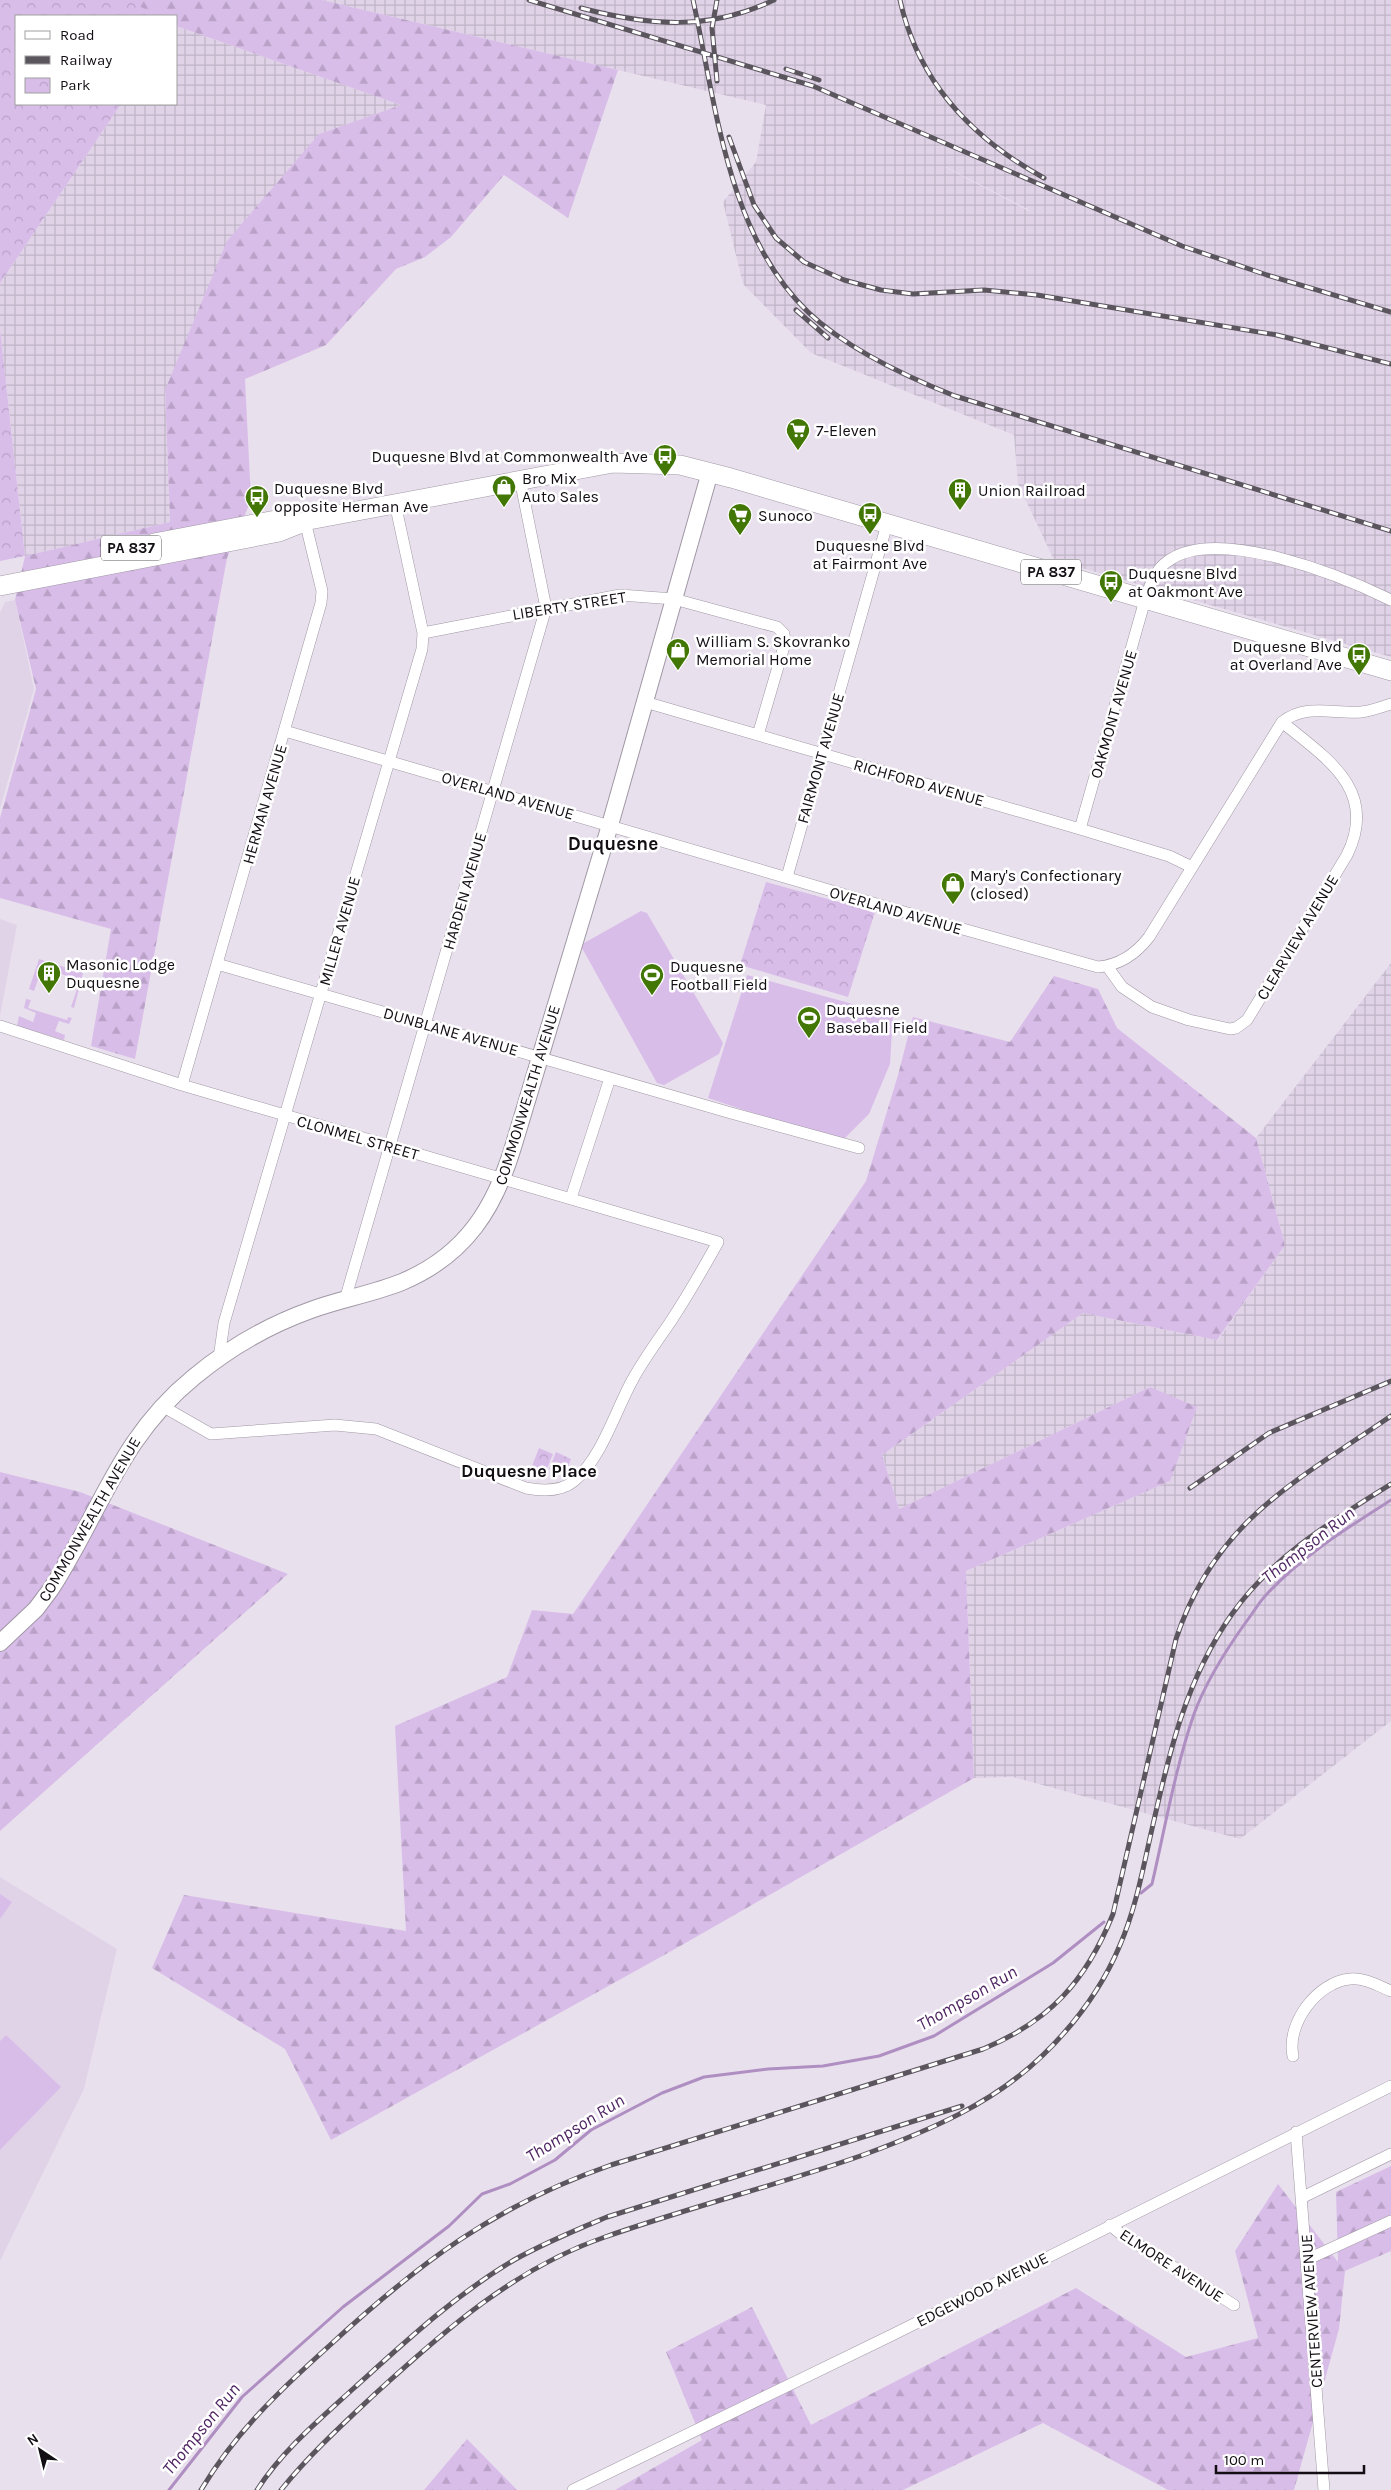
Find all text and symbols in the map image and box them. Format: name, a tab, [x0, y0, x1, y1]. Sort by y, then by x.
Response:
legend	[15, 15, 178, 105]
text: Road	[60, 26, 95, 44]
text: Railway	[60, 51, 112, 69]
text: Park	[60, 76, 90, 94]
supermarket icon: 7-Eleven	[785, 417, 811, 451]
place label: 7-Eleven	[816, 421, 877, 440]
bus stop icon: Duquesne Blvd at Commonwealth Ave	[652, 443, 678, 477]
place label: Duquesne Blvd at Commonwealth Ave	[371, 447, 648, 466]
place label: Bro Mix Auto Sales	[522, 469, 599, 506]
shop icon: Bro Mix Auto Sales	[491, 474, 517, 508]
building icon: Union Railroad	[947, 477, 973, 511]
place label: Duquesne Blvd opposite Herman Ave	[274, 479, 428, 516]
place label: Union Railroad	[978, 481, 1086, 500]
bus stop icon: Duquesne Blvd opposite Herman Ave	[244, 484, 270, 518]
bus stop icon: Duquesne Blvd at Fairmont Ave	[857, 501, 883, 535]
supermarket icon: Sunoco	[727, 502, 753, 536]
place label: Sunoco	[758, 506, 813, 525]
road number: PA 837	[101, 536, 161, 560]
place label: Duquesne Blvd at Fairmont Ave	[813, 536, 927, 573]
road number: PA 837	[1021, 560, 1081, 584]
place label: Duquesne Blvd at Oakmont Ave	[1128, 564, 1243, 601]
bus stop icon: Duquesne Blvd at Oakmont Ave	[1098, 569, 1124, 603]
street label: LIBERTY STREET	[511, 587, 627, 624]
place label: William S. Skovranko Memorial Home	[696, 632, 850, 669]
shop icon: William S. Skovranko Memorial Home	[665, 637, 691, 671]
place label: Duquesne Blvd at Overland Ave	[1230, 637, 1342, 674]
bus stop icon: Duquesne Blvd at Overland Ave	[1346, 642, 1372, 676]
street label: OAKMONT AVENUE	[1086, 648, 1141, 781]
street label: FAIRMONT AVENUE	[793, 691, 848, 825]
street label: HERMAN AVENUE	[238, 742, 291, 866]
street label: RICHFORD AVENUE	[851, 755, 986, 810]
street label: OVERLAND AVENUE	[439, 767, 576, 824]
street label: HARDEN AVENUE	[439, 830, 490, 952]
district label: Duquesne	[568, 833, 658, 855]
place label: Mary's Confectionary (closed)	[970, 866, 1122, 903]
shop icon: Mary's Confectionary (closed)	[940, 871, 966, 905]
street label: CLEARVIEW AVENUE	[1252, 871, 1342, 1003]
street label: MILLER AVENUE	[315, 874, 364, 988]
street label: OVERLAND AVENUE	[827, 882, 964, 939]
place label: Masonic Lodge Duquesne	[66, 955, 175, 992]
place label: Duquesne Football Field	[670, 957, 768, 994]
building icon: Masonic Lodge Duquesne	[36, 960, 62, 994]
sports icon: Duquesne Football Field	[639, 962, 665, 996]
place label: Duquesne Baseball Field	[826, 1000, 928, 1037]
street label: DUNBLANE AVENUE	[381, 1003, 520, 1060]
street label: COMMONWEALTH AVENUE	[491, 1003, 564, 1188]
sports icon: Duquesne Baseball Field	[796, 1005, 822, 1039]
street label: CLONMEL STREET	[295, 1111, 421, 1164]
street label: COMMONWEALTH AVENUE	[34, 1433, 144, 1605]
district label: Duquesne Place	[461, 1460, 597, 1482]
water label: Thompson Run	[1257, 1502, 1359, 1588]
water label: Thompson Run	[913, 1960, 1021, 2036]
water label: Thompson Run	[522, 2089, 628, 2167]
street label: ELMORE AVENUE	[1116, 2225, 1227, 2306]
street label: CENTERVIEW AVENUE	[1297, 2233, 1326, 2389]
street label: EDGEWOOD AVENUE	[913, 2248, 1051, 2331]
water label: Thompson Run	[157, 2379, 245, 2479]
north arrow	[15, 2425, 65, 2475]
text: N	[24, 2430, 42, 2450]
scale bar	[1216, 2442, 1364, 2474]
text: 100 m	[1224, 2451, 1264, 2469]

